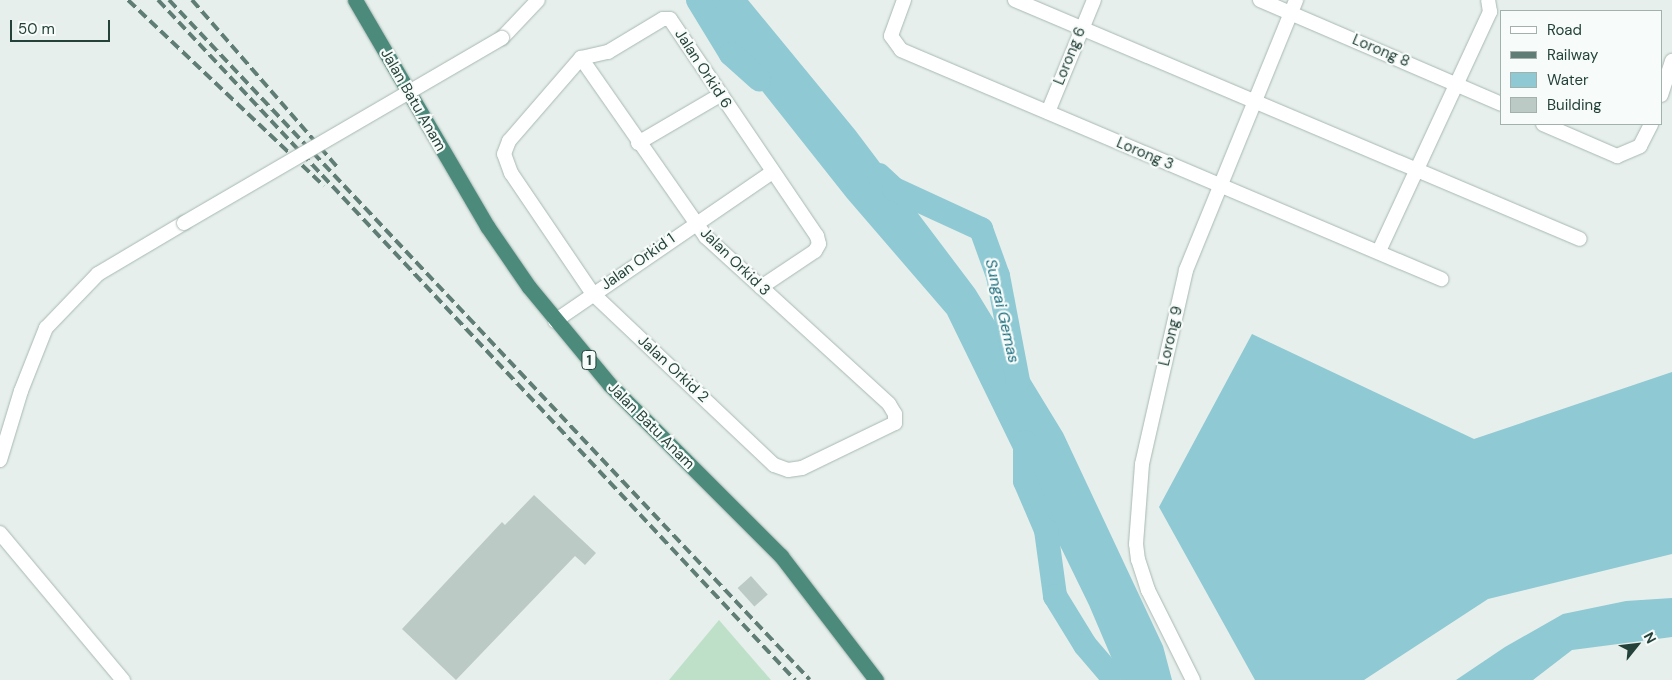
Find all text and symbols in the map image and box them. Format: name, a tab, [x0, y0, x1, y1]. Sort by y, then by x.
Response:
scale bar	[12, 10, 112, 42]
legend	[1500, 10, 1662, 125]
text: 50 m	[18, 19, 55, 39]
text: Road	[1547, 20, 1582, 40]
street label: Lorong 6	[1050, 24, 1090, 88]
street label: Jalan Orkid 6	[671, 26, 735, 112]
street label: Lorong 8	[1350, 31, 1412, 71]
text: Railway	[1547, 45, 1598, 65]
street label: Jalan Batu Anam	[376, 46, 450, 154]
text: Water	[1547, 70, 1588, 90]
text: Building	[1547, 95, 1602, 115]
street label: Lorong 3	[1114, 134, 1176, 174]
street label: Jalan Orkid 3	[696, 224, 774, 300]
street label: Jalan Orkid 1	[598, 230, 678, 294]
water label: Sungai Gemas	[981, 257, 1023, 365]
street label: Lorong 9	[1155, 304, 1187, 368]
street label: Jalan Orkid 2	[634, 332, 712, 406]
road number: 1	[580, 348, 598, 372]
street label: Jalan Batu Anam	[604, 379, 698, 473]
north arrow	[1612, 620, 1662, 670]
text: N	[1640, 629, 1660, 647]

